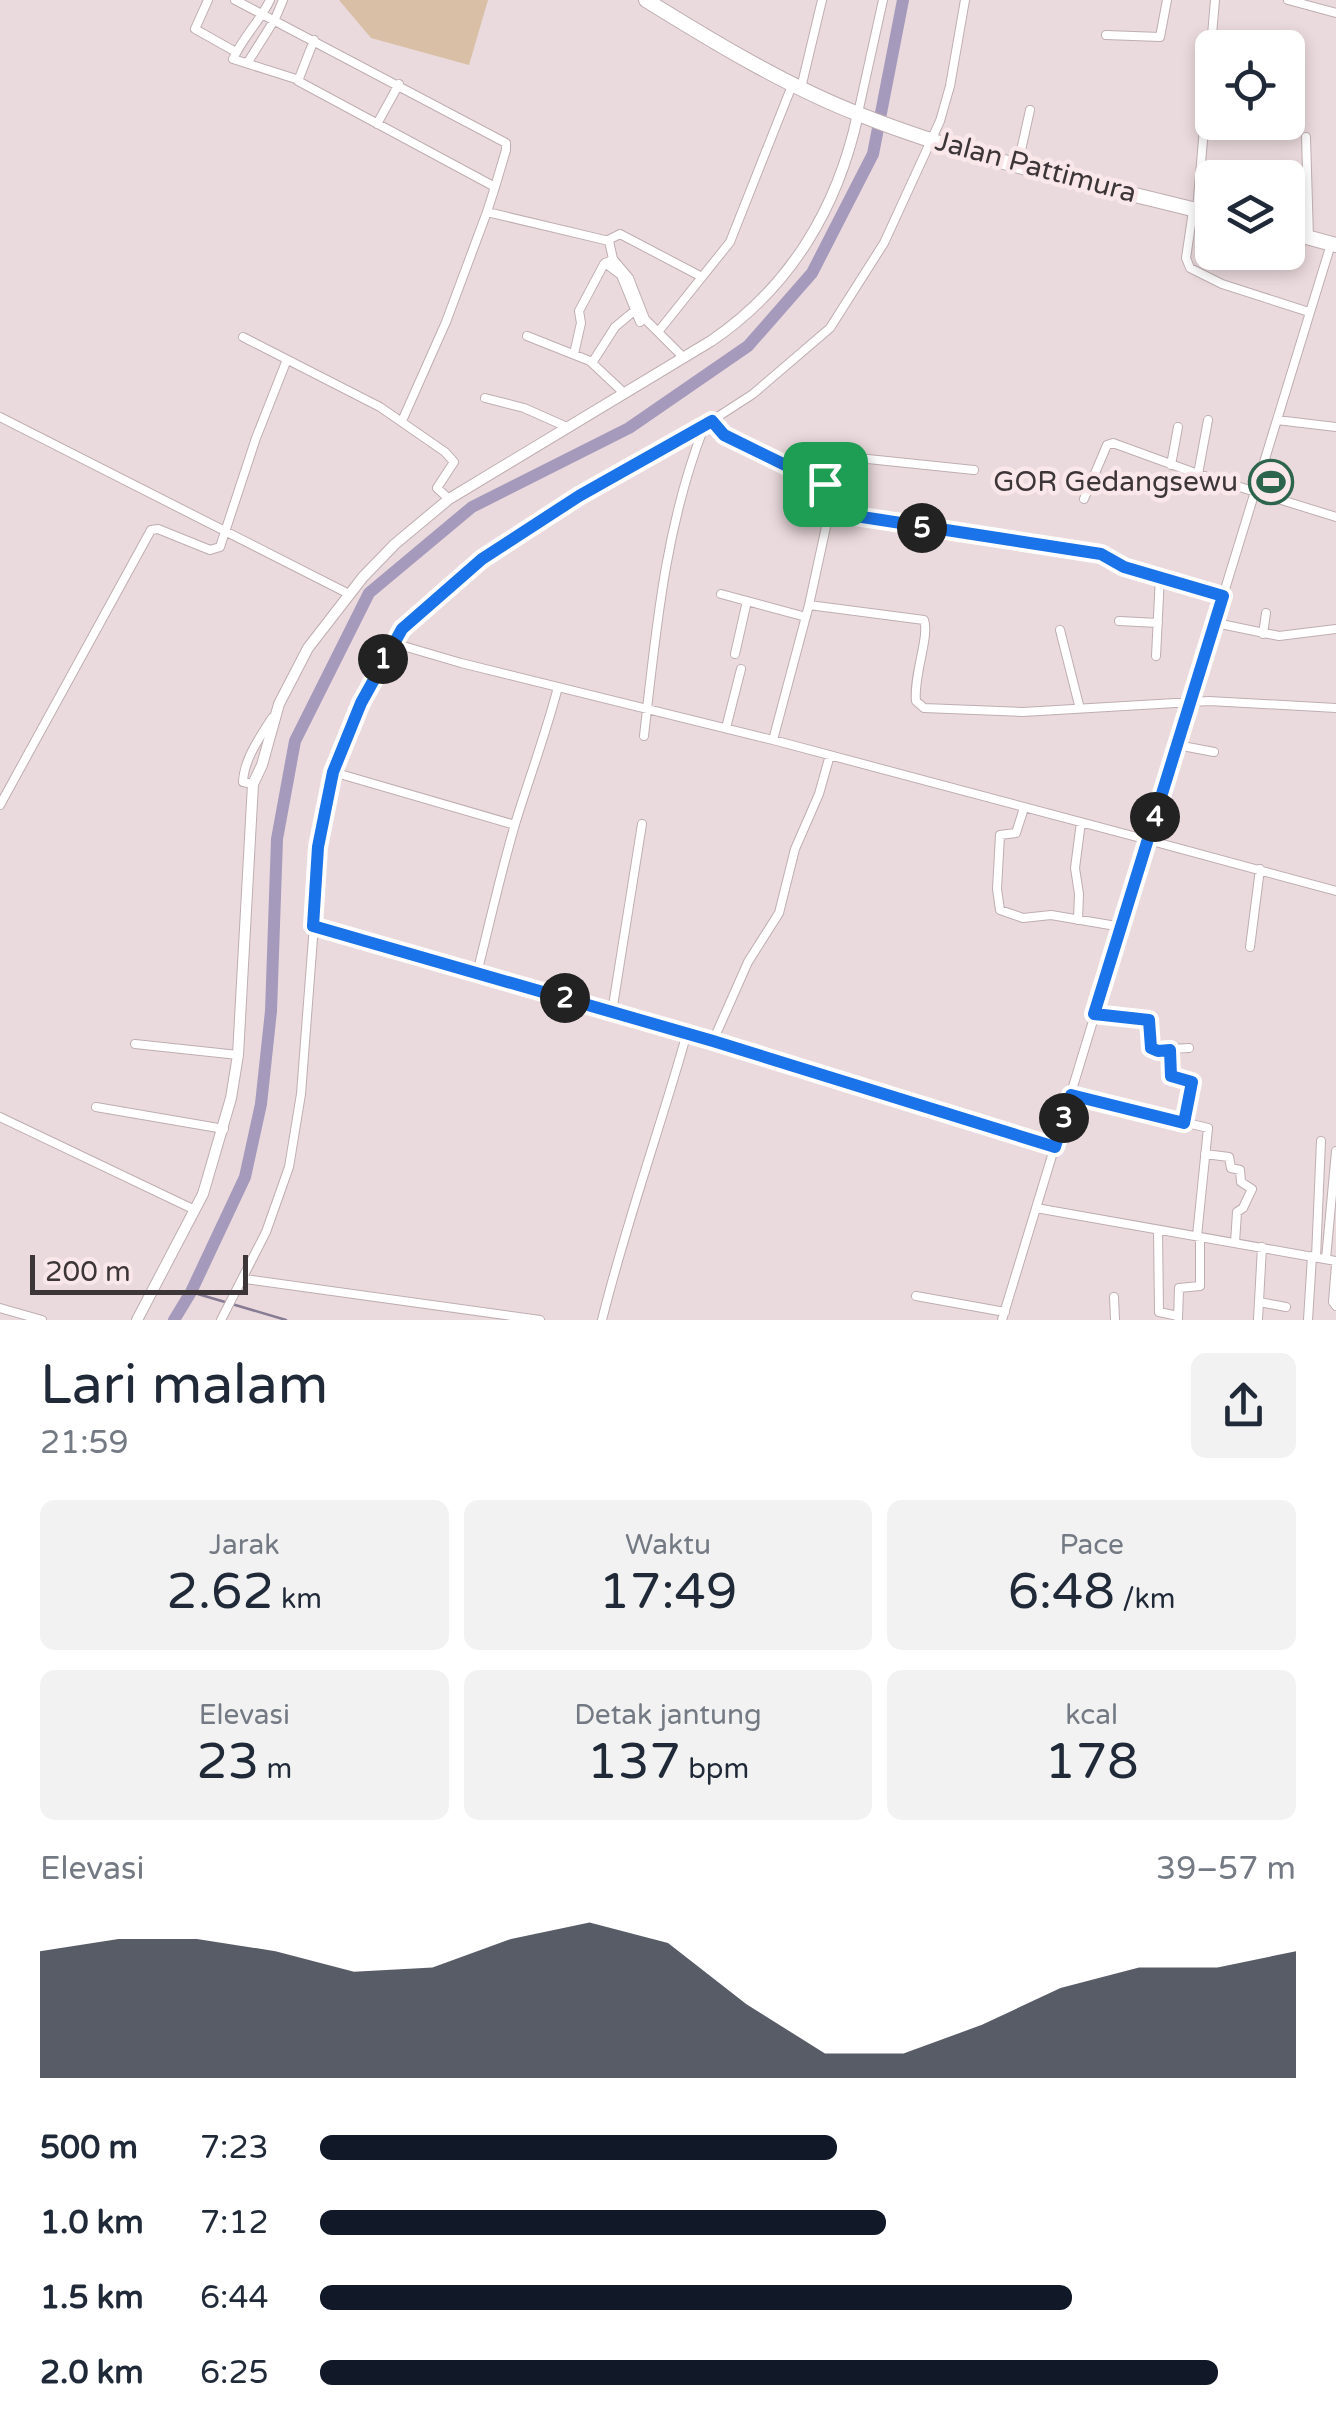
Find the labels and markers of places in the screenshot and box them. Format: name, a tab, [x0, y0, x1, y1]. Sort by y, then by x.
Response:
pin	[783, 442, 868, 527]
sports icon: GOR Gedangsewu	[1248, 459, 1294, 505]
place label: GOR Gedangsewu	[993, 465, 1238, 499]
pin: 5	[897, 503, 947, 553]
pin: 1	[358, 634, 408, 684]
pin: 4	[1130, 792, 1180, 842]
pin: 2	[540, 973, 590, 1023]
pin: 3	[1039, 1093, 1089, 1143]

